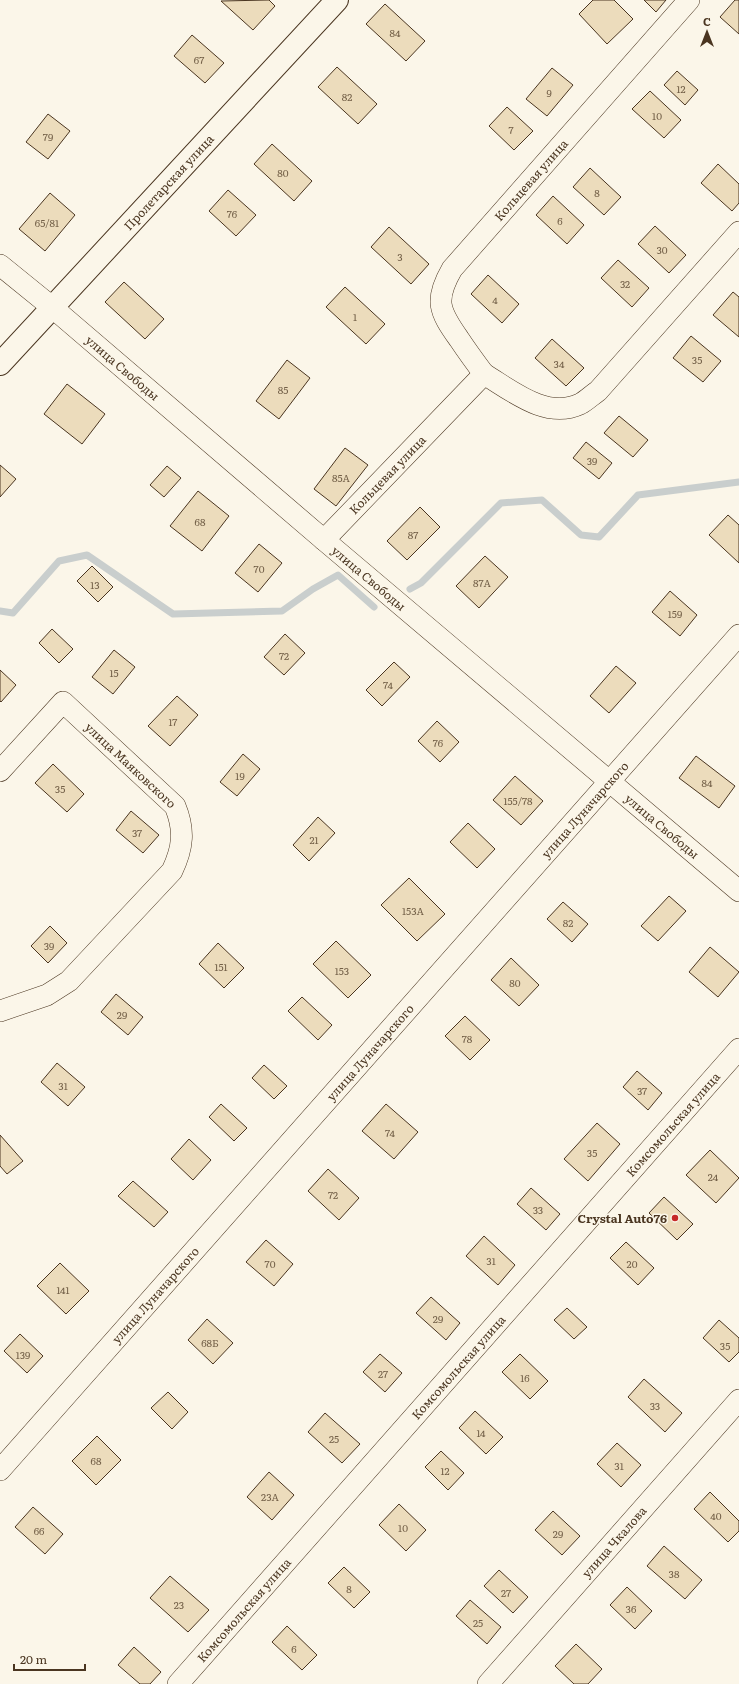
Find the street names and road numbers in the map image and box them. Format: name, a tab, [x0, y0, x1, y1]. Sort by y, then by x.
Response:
street label: Пролетарская улица	[119, 130, 218, 234]
street label: Кольцевая улица	[490, 134, 572, 225]
street label: улица Свободы	[82, 331, 164, 405]
street label: Кольцевая улица	[345, 431, 430, 518]
street label: улица Свободы	[328, 541, 410, 615]
street label: улица Маяковского	[81, 718, 180, 812]
street label: улица Луначарского	[537, 757, 632, 862]
street label: улица Свободы	[621, 789, 703, 863]
street label: улица Луначарского	[322, 1000, 418, 1105]
street label: Комсомольская улица	[621, 1068, 724, 1180]
street label: улица Луначарского	[107, 1242, 203, 1347]
street label: Комсомольская улица	[407, 1310, 510, 1423]
street label: улица Чкалова	[577, 1502, 651, 1581]
street label: Комсомольская улица	[192, 1553, 295, 1666]

